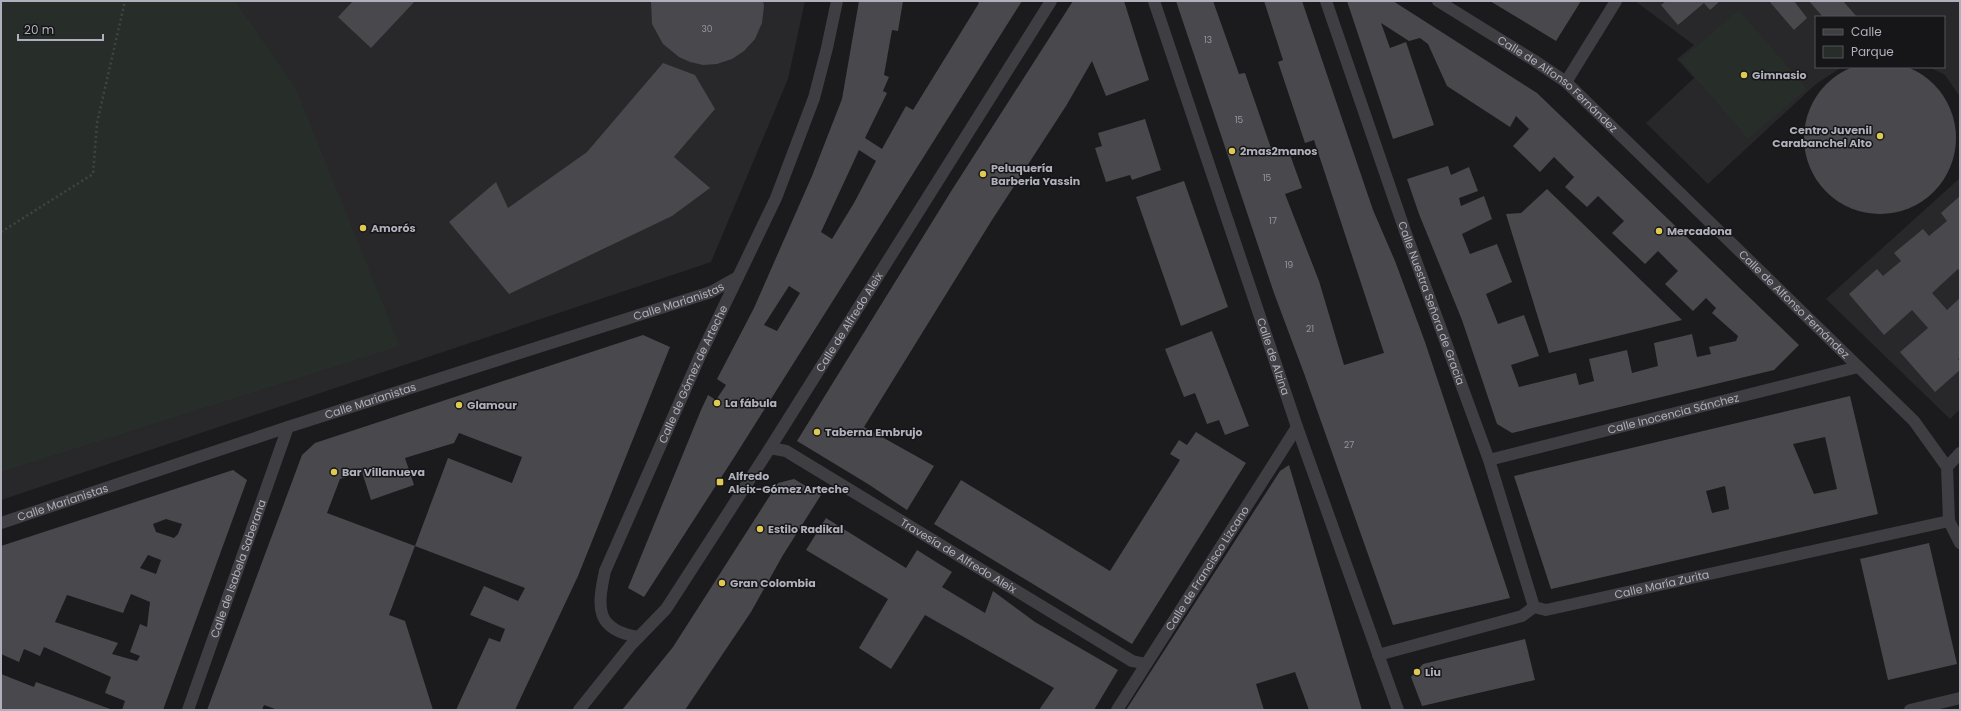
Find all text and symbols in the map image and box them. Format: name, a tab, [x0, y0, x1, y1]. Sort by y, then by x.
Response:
scale bar	[18, 16, 103, 42]
legend	[1815, 16, 1945, 68]
text: 20 m	[24, 21, 54, 38]
house number: 30	[702, 23, 713, 35]
text: Calle	[1851, 23, 1882, 40]
street label: Calle de Alfonso Fernández	[1494, 32, 1621, 136]
house number: 13	[1204, 34, 1212, 46]
text: Parque	[1851, 43, 1894, 60]
place label: Gimnasio	[1752, 67, 1807, 83]
marker: Gimnasio	[1739, 70, 1749, 80]
house number: 15	[1235, 114, 1244, 126]
place label: Centro Juvenil Carabanchel Alto	[1772, 122, 1872, 151]
marker: Centro Juvenil Carabanchel Alto	[1875, 131, 1885, 141]
place label: 2mas2manos	[1240, 143, 1318, 159]
marker: 2mas2manos	[1227, 146, 1237, 156]
place label: Peluquería Barberia Yassin	[991, 160, 1080, 189]
marker: Peluquería Barberia Yassin	[978, 169, 988, 179]
house number: 15	[1263, 172, 1272, 184]
house number: 17	[1269, 215, 1277, 227]
street label: Calle Nuestra Señora de Gracia	[1394, 219, 1469, 387]
place label: Amorós	[371, 220, 416, 236]
marker: Amorós	[358, 223, 368, 233]
place label: Mercadona	[1667, 223, 1732, 239]
marker: Mercadona	[1654, 226, 1664, 236]
street label: Calle de Alfonso Fernández	[1735, 246, 1853, 362]
house number: 19	[1285, 259, 1294, 271]
street label: Calle de Alfredo Aleix	[812, 268, 887, 375]
street label: Calle Marianistas	[631, 278, 727, 324]
street label: Calle de Gómez de Arteche	[654, 302, 731, 446]
street label: Calle de Alzina	[1253, 316, 1294, 397]
house number: 21	[1306, 323, 1314, 335]
street label: Calle Marianistas	[323, 379, 418, 423]
street label: Calle Inocencia Sánchez	[1606, 389, 1741, 438]
place label: La fábula	[725, 395, 777, 411]
place label: Glamour	[467, 397, 517, 413]
marker: La fábula	[712, 398, 722, 408]
marker: Glamour	[454, 400, 464, 410]
place label: Taberna Embrujo	[825, 424, 923, 440]
marker: Taberna Embrujo	[812, 427, 822, 437]
house number: 27	[1344, 439, 1354, 451]
place label: Bar Villanueva	[342, 464, 425, 480]
marker: Bar Villanueva	[329, 467, 339, 477]
place label: Alfredo Aleix-Gómez Arteche	[728, 468, 849, 497]
marker: Alfredo Aleix-Gómez Arteche	[715, 477, 725, 487]
street label: Calle Marianistas	[15, 480, 110, 525]
street label: Calle de Isabela Saberana	[206, 497, 270, 640]
street label: Calle de Francisco Lizcano	[1161, 503, 1253, 634]
street label: Travesía de Alfredo Aleix	[897, 514, 1020, 598]
place label: Estilo Radikal	[768, 521, 843, 537]
marker: Estilo Radikal	[755, 524, 765, 534]
street label: Calle María Zurita	[1613, 566, 1711, 603]
place label: Gran Colombia	[730, 575, 816, 591]
marker: Gran Colombia	[717, 578, 727, 588]
place label: Liu	[1425, 664, 1441, 680]
marker: Liu	[1412, 667, 1422, 677]

